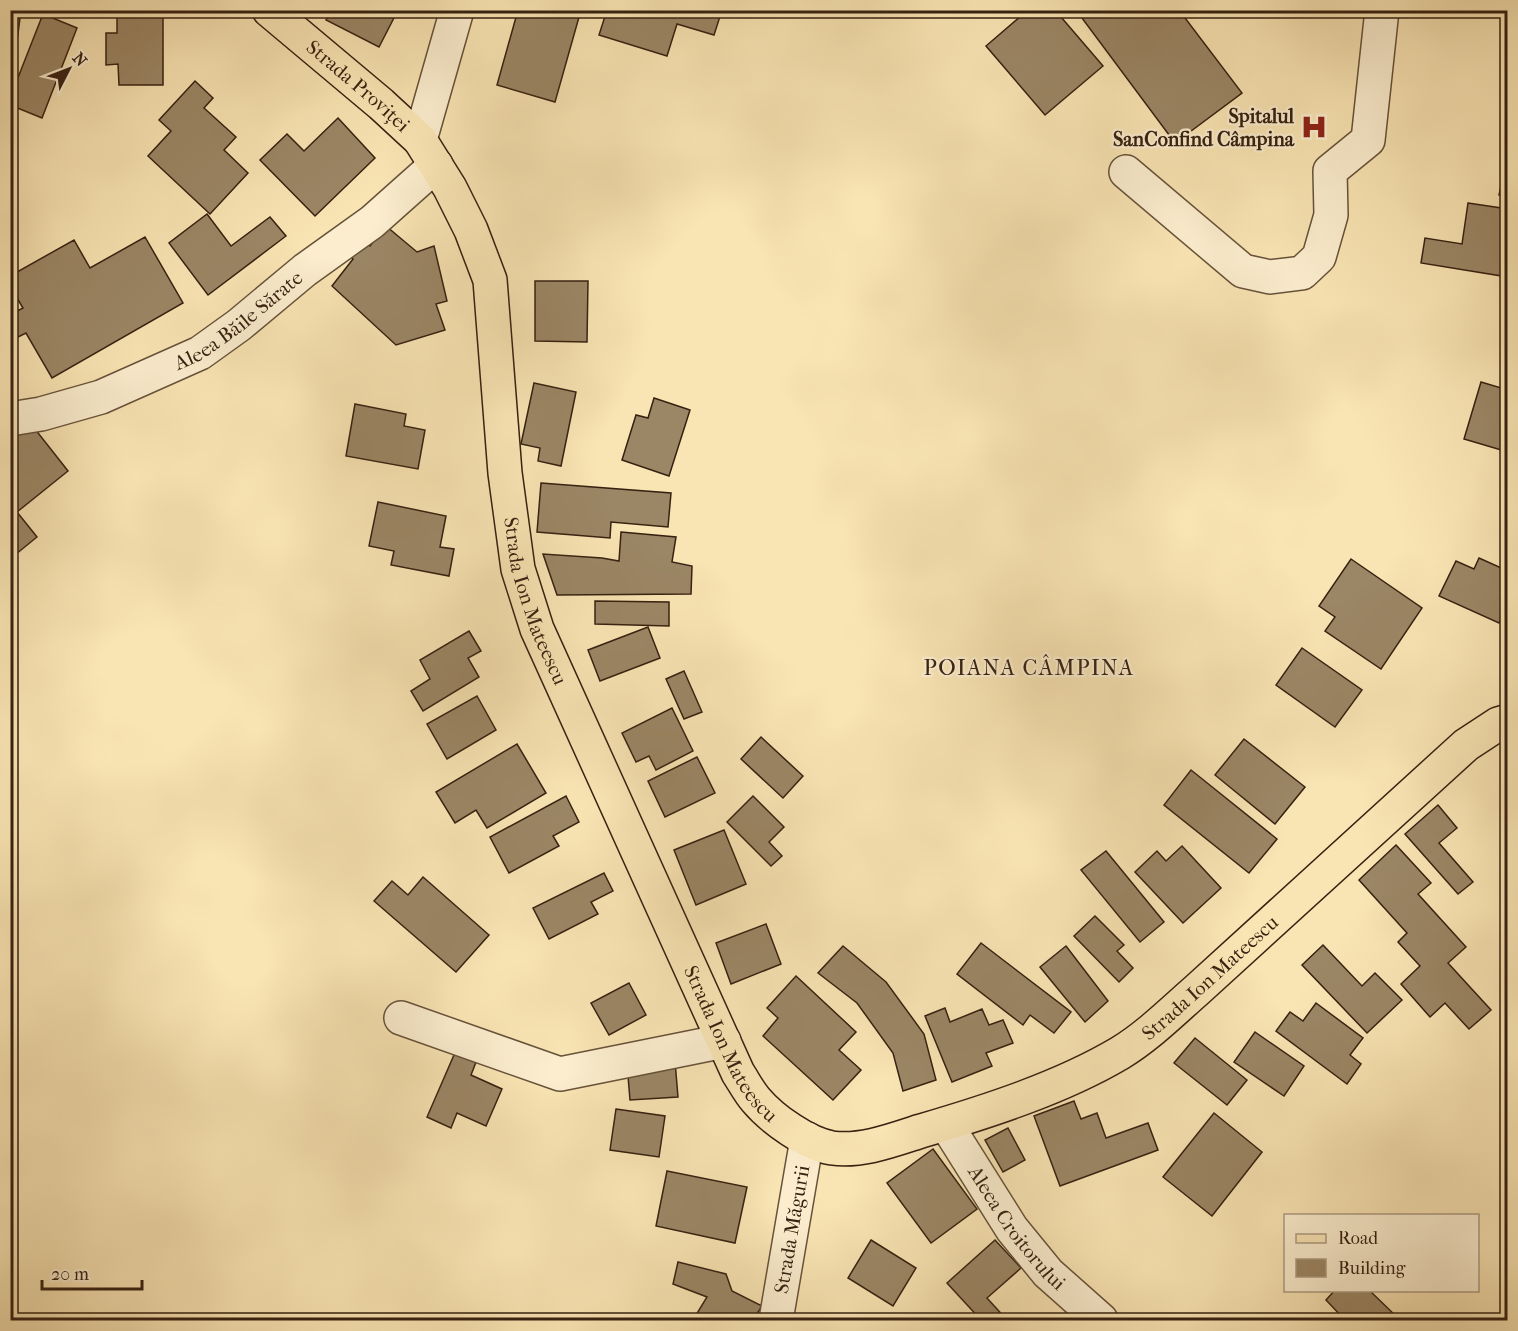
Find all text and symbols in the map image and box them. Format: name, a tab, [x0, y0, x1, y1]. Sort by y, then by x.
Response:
street label: Strada Proviței	[302, 35, 414, 137]
north arrow	[39, 39, 99, 99]
text: N	[69, 48, 91, 71]
place label: Spitalul SanConfind Câmpina	[1113, 105, 1295, 151]
hospital icon: Spitalul SanConfind Câmpina	[1299, 112, 1329, 142]
street label: Aleea Băile Sărate	[170, 266, 307, 375]
street label: Strada Ion Mateescu	[499, 516, 572, 689]
district label: POIANA CÂMPINA	[923, 654, 1135, 681]
street label: Strada Ion Mateescu	[1138, 910, 1284, 1045]
street label: Strada Ion Mateescu	[679, 962, 782, 1128]
street label: Aleea Croitorului	[963, 1161, 1070, 1295]
street label: Strada Măgurii	[770, 1163, 814, 1295]
legend	[1284, 1214, 1479, 1292]
text: Road	[1338, 1228, 1378, 1249]
scale bar	[42, 1253, 142, 1291]
text: Building	[1338, 1258, 1406, 1279]
text: 20 m	[51, 1264, 89, 1285]

